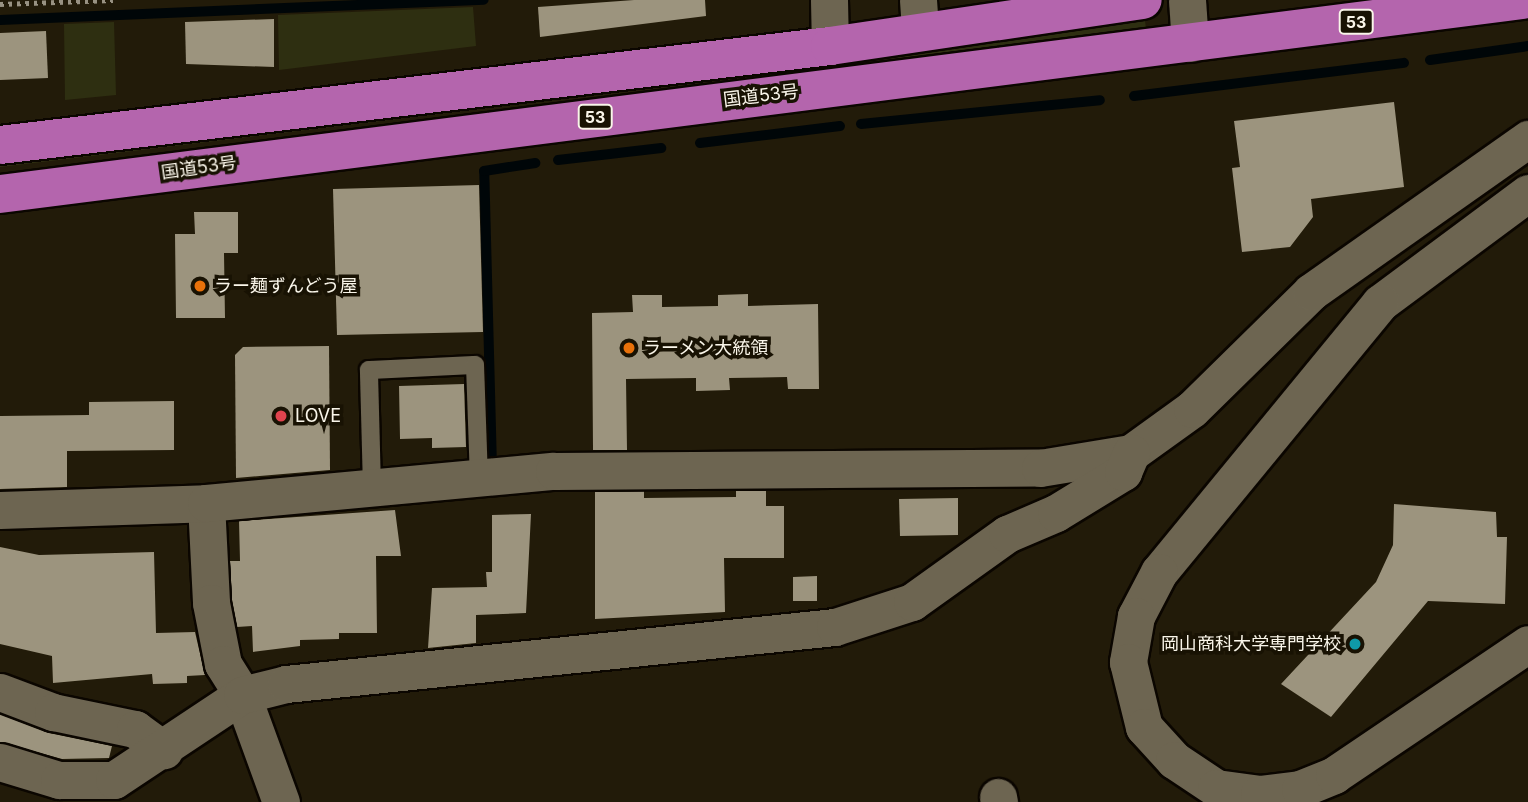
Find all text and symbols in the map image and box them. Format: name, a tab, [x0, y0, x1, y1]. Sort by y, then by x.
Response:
road number: 53	[1338, 10, 1374, 34]
street label: 国道53号	[722, 81, 800, 111]
road number: 53	[578, 105, 612, 130]
street label: 国道53号	[160, 152, 238, 184]
place label: ラー麺ずんどう屋	[214, 275, 358, 297]
marker: ラー麺ずんどう屋	[192, 278, 208, 294]
place label: ラーメン大統領	[643, 337, 769, 359]
marker: ラーメン大統領	[621, 340, 637, 356]
place label: LOVE	[295, 405, 341, 427]
marker: LOVE	[273, 408, 289, 424]
place label: 岡山商科大学専門学校	[1161, 633, 1341, 655]
marker: 岡山商科大学専門学校	[1347, 636, 1363, 652]

